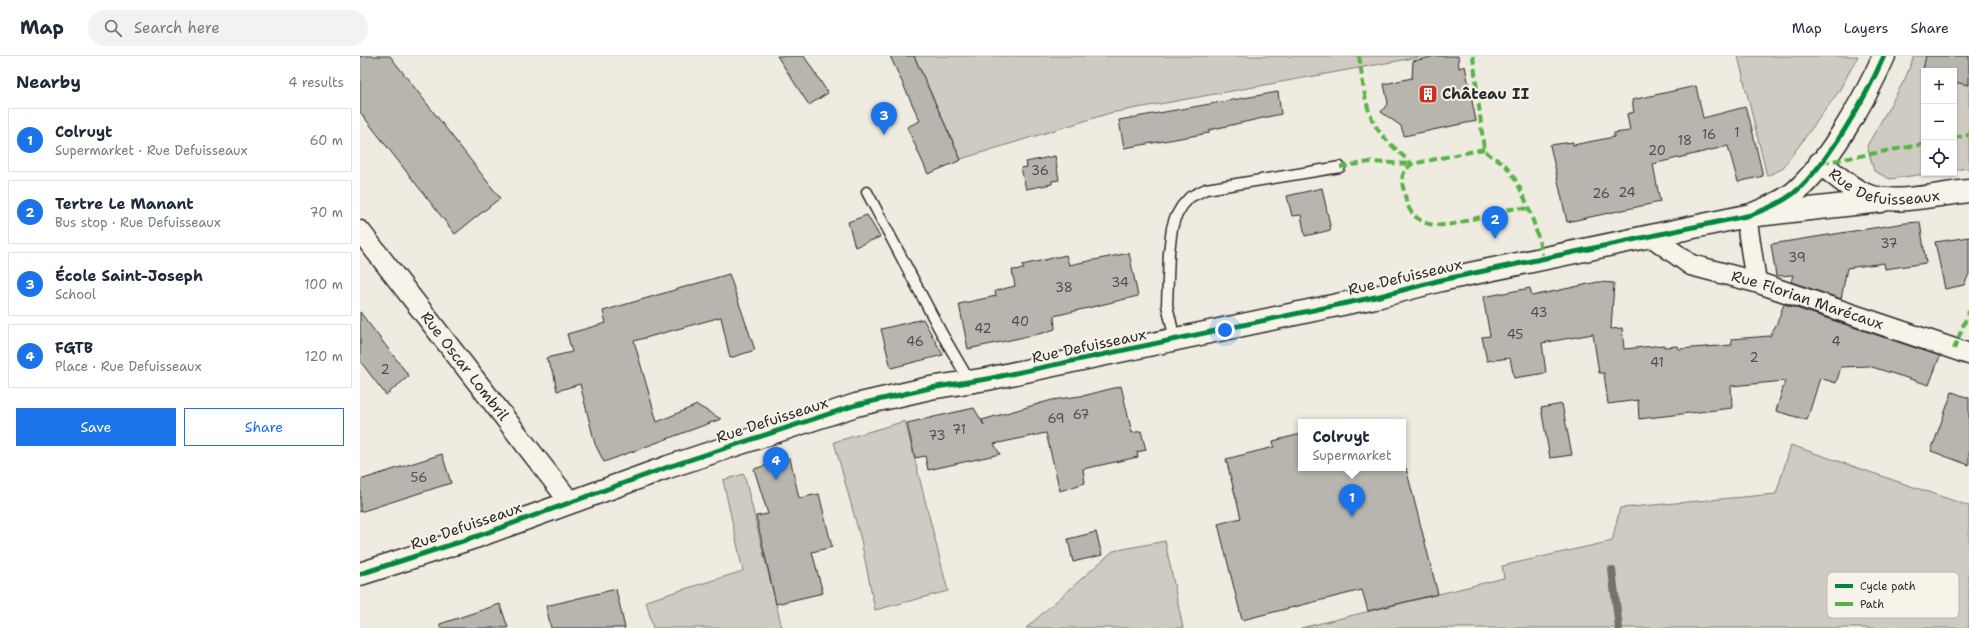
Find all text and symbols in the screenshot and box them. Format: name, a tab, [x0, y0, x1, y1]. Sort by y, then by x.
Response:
search box	[88, 10, 368, 46]
text: Map	[20, 15, 64, 40]
icon: search	[102, 17, 124, 39]
text: Search here	[134, 18, 220, 38]
text: Map	[1792, 19, 1822, 37]
text: Layers	[1844, 19, 1888, 37]
text: Share	[1910, 19, 1949, 37]
map controls	[1921, 68, 1957, 176]
button: +	[1921, 68, 1957, 104]
text: Nearby	[16, 71, 81, 93]
text: 4 results	[288, 74, 344, 91]
building icon: Château II	[1417, 83, 1439, 105]
place label: Château II	[1442, 84, 1529, 104]
pin: 3	[871, 102, 897, 135]
button: −	[1921, 104, 1957, 140]
text: Colruyt	[55, 122, 112, 142]
house number: 1	[1734, 124, 1740, 141]
house number: 16	[1702, 126, 1716, 143]
text: 1	[27, 132, 33, 149]
text: 60 m	[310, 132, 343, 149]
house number: 18	[1678, 132, 1692, 149]
button: locate	[1921, 140, 1957, 176]
text: Supermarket · Rue Defuisseaux	[55, 142, 247, 159]
house number: 20	[1648, 142, 1666, 159]
house number: 36	[1031, 162, 1049, 179]
street label: Rue Defuisseaux	[1825, 164, 1941, 209]
house number: 24	[1618, 184, 1636, 201]
house number: 26	[1592, 185, 1610, 202]
text: Tertre Le Manant	[55, 194, 194, 214]
text: 2	[25, 204, 35, 221]
text: 70 m	[309, 204, 343, 221]
pin: 2	[1482, 206, 1508, 239]
text: Bus stop · Rue Defuisseaux	[55, 214, 221, 231]
house number: 37	[1880, 235, 1898, 252]
house number: 39	[1788, 249, 1806, 266]
street label: Rue Defuisseaux	[1346, 254, 1464, 300]
text: École Saint-Joseph	[55, 266, 203, 286]
street label: Rue Florian Marécaux	[1729, 266, 1886, 334]
house number: 34	[1111, 274, 1129, 291]
text: 3	[25, 276, 35, 293]
text: 100 m	[304, 276, 343, 293]
house number: 38	[1055, 279, 1073, 296]
text: School	[55, 286, 96, 303]
house number: 43	[1530, 304, 1548, 321]
street label: Rue Oscar Lombril	[416, 308, 514, 425]
house number: 40	[1011, 313, 1029, 330]
house number: 42	[974, 320, 992, 337]
your location	[1215, 320, 1235, 340]
street label: Rue Defuisseaux	[1030, 324, 1148, 368]
house number: 45	[1507, 326, 1523, 343]
house number: 46	[906, 333, 924, 350]
house number: 4	[1831, 333, 1841, 350]
text: FGTB	[55, 338, 93, 358]
text: 4	[25, 348, 35, 365]
text: 120 m	[305, 348, 343, 365]
house number: 2	[1749, 349, 1759, 366]
house number: 41	[1650, 354, 1664, 371]
text: Place · Rue Defuisseaux	[55, 358, 201, 375]
house number: 2	[380, 361, 390, 378]
street label: Rue Defuisseaux	[714, 392, 831, 447]
house number: 67	[1073, 406, 1089, 423]
button: Save	[16, 408, 176, 446]
button: Share	[184, 408, 344, 446]
house number: 69	[1047, 410, 1065, 427]
popup	[1298, 419, 1406, 471]
house number: 71	[952, 421, 966, 438]
house number: 73	[928, 427, 946, 444]
text: Colruyt	[1312, 427, 1370, 447]
pin: 4	[763, 447, 789, 480]
text: Supermarket	[1312, 447, 1392, 464]
house number: 56	[411, 469, 427, 486]
pin: 1	[1339, 484, 1365, 517]
street label: Rue Defuisseaux	[408, 498, 524, 554]
legend	[1827, 572, 1959, 618]
text: Cycle path	[1860, 579, 1916, 594]
text: Path	[1860, 597, 1884, 612]

